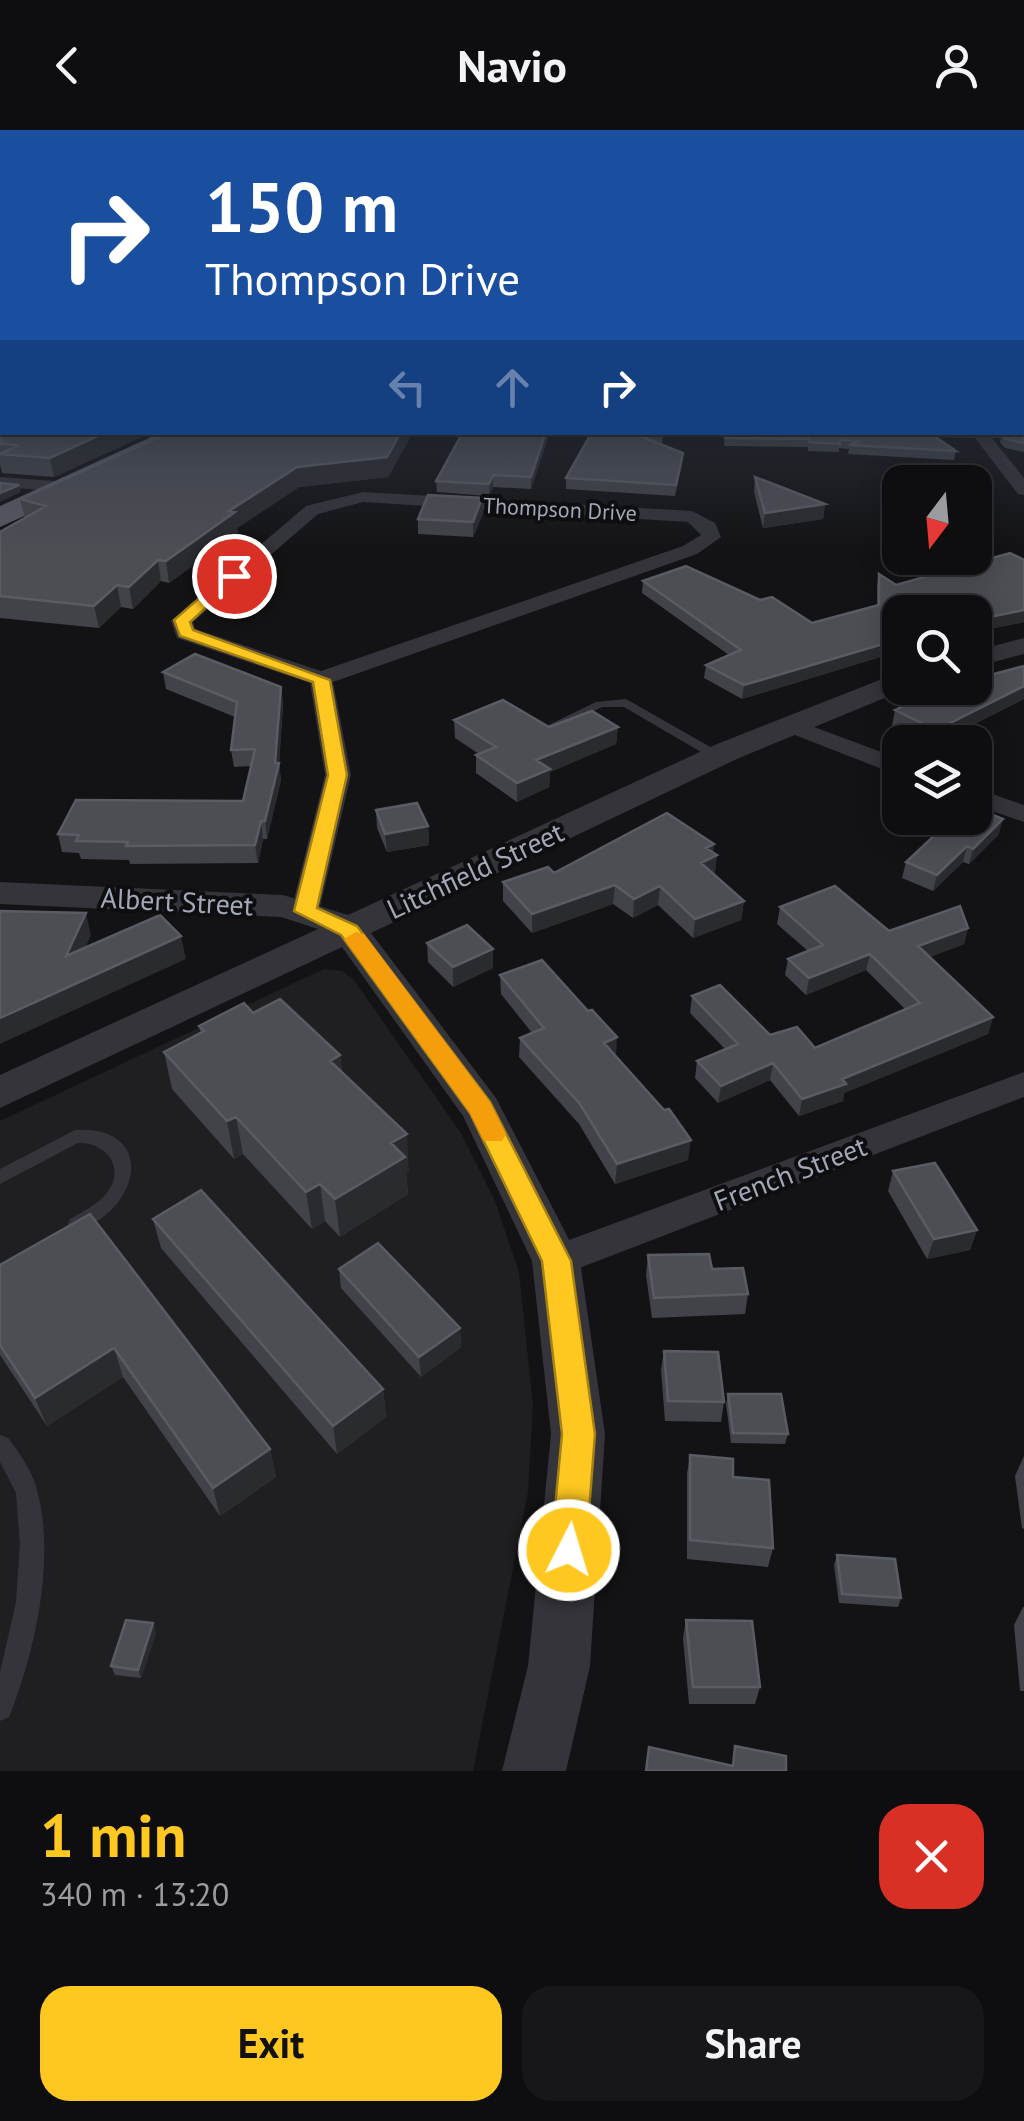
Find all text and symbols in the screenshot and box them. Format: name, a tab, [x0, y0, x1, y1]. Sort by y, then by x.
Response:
text: Navio	[457, 36, 567, 94]
icon: back	[40, 38, 95, 93]
icon: person	[929, 38, 984, 93]
text: 150 m	[205, 161, 398, 251]
icon: right	[40, 170, 170, 300]
text: Thompson Drive	[205, 249, 520, 307]
icon: left	[380, 360, 435, 415]
icon: ahead	[485, 360, 540, 415]
icon: right	[590, 360, 645, 415]
north arrow	[882, 465, 992, 575]
map controls	[882, 465, 992, 835]
street label: Thompson Drive	[482, 491, 638, 527]
pin	[192, 534, 277, 619]
icon: arrive	[207, 549, 262, 604]
button: search	[882, 595, 992, 705]
button: layers	[882, 725, 992, 835]
street label: Litchfield Street	[381, 813, 570, 927]
street label: Albert Street	[100, 879, 255, 923]
street label: French Street	[708, 1127, 872, 1219]
position arrow	[517, 1498, 621, 1602]
text: 1 min	[40, 1796, 186, 1874]
button: close	[879, 1804, 984, 1909]
text: 340 m · 13:20	[40, 1873, 229, 1915]
button: Exit	[40, 1986, 502, 2101]
button: Share	[522, 1986, 984, 2101]

